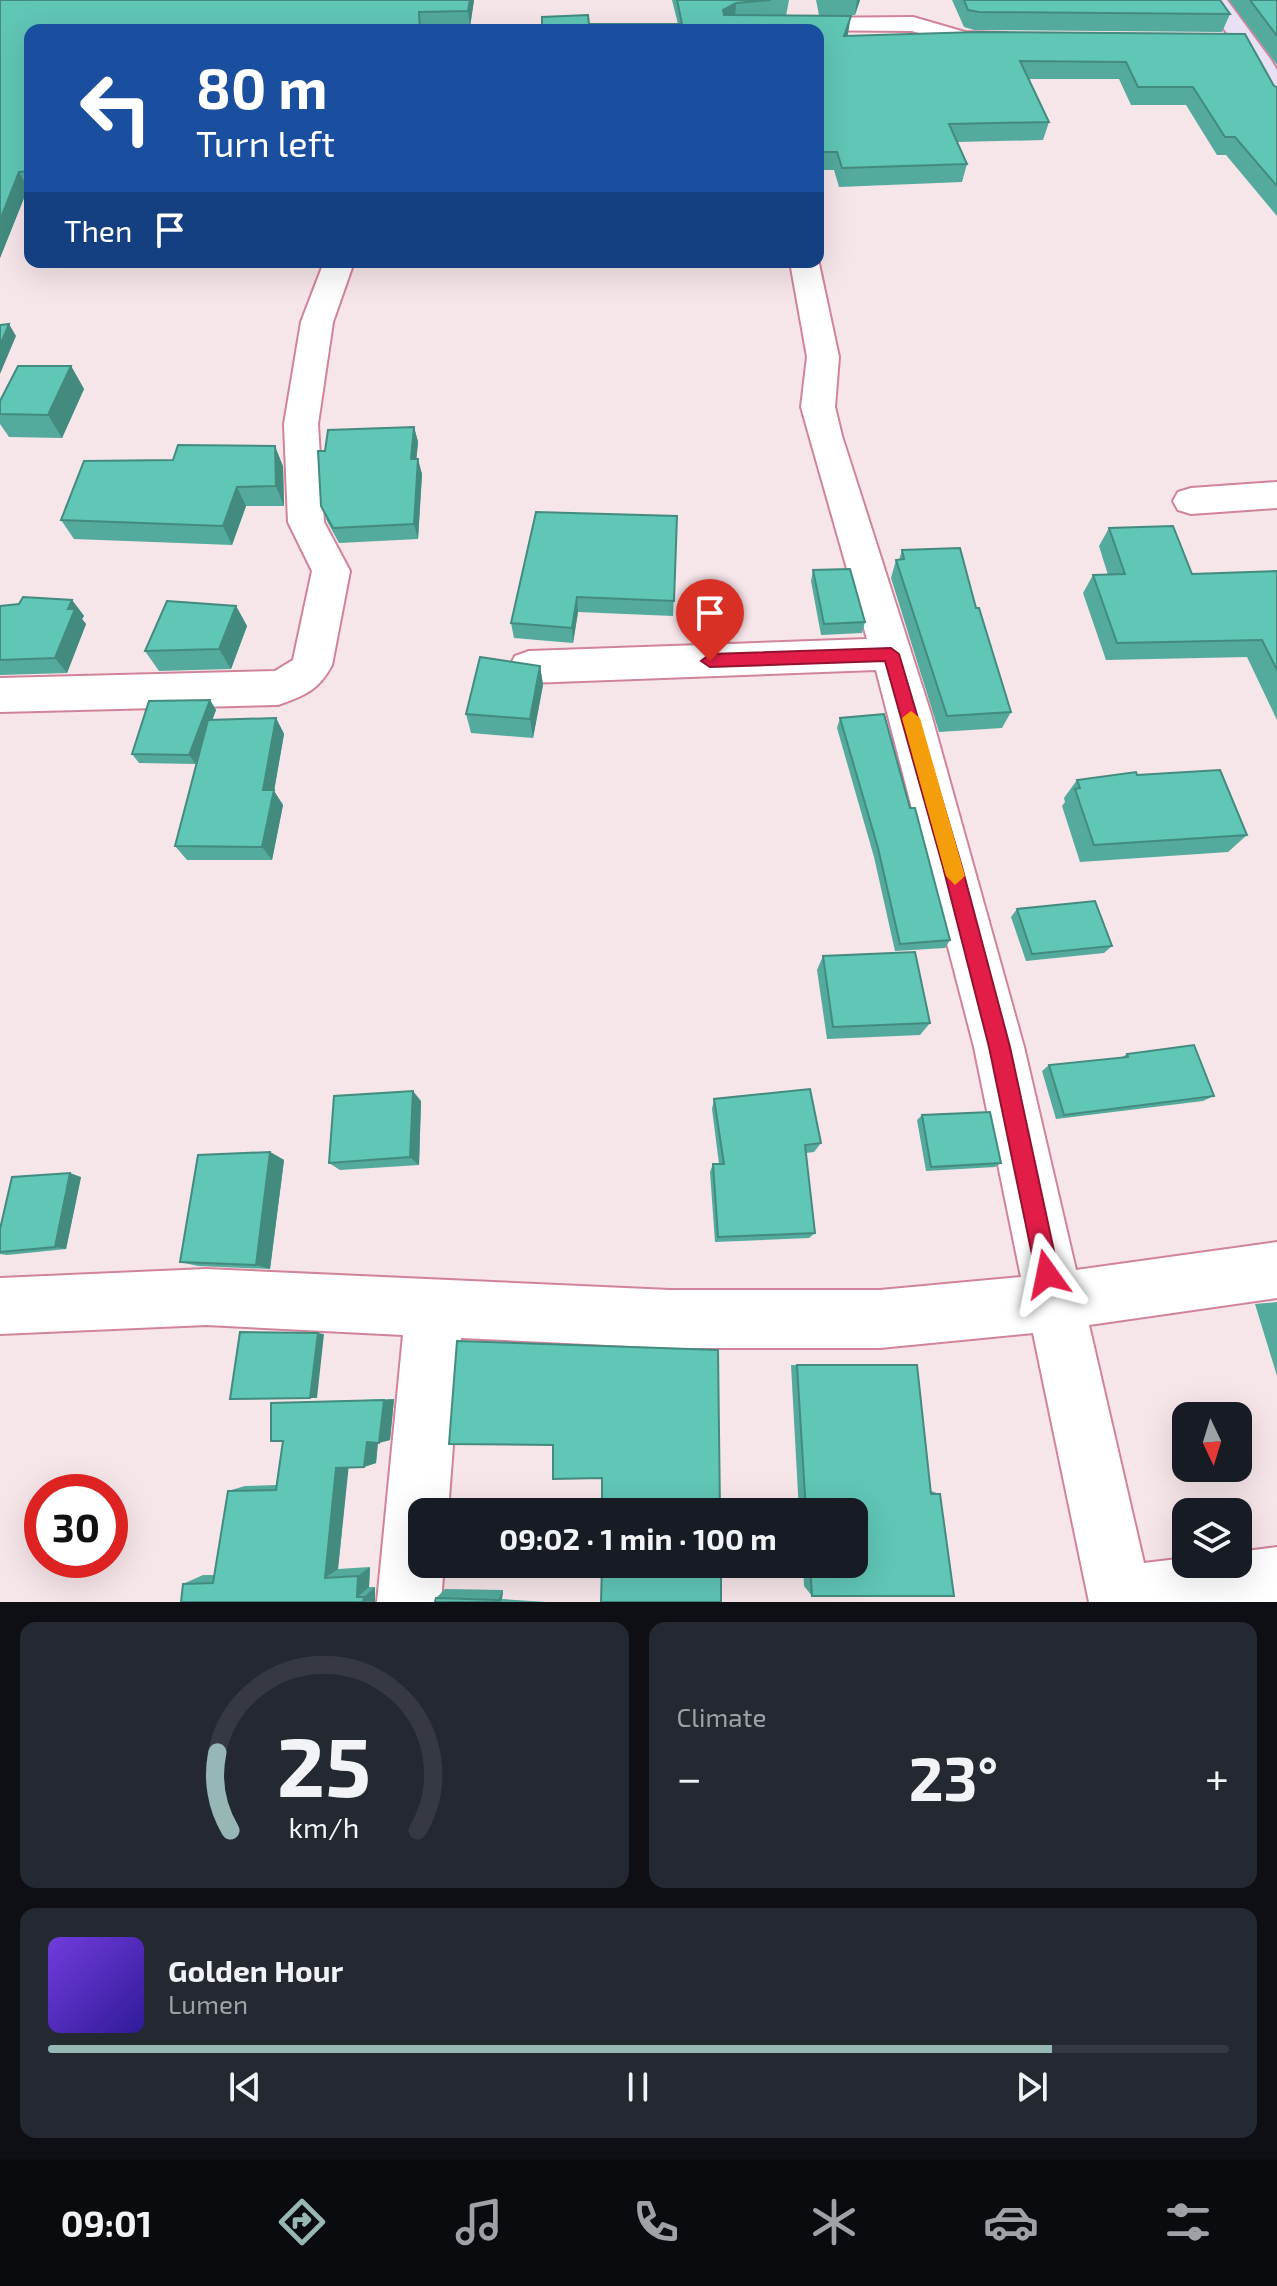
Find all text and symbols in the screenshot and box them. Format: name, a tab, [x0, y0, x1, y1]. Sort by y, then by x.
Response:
text: 80 m	[196, 53, 328, 120]
icon: left	[64, 56, 168, 160]
text: Turn left	[196, 121, 335, 164]
icon: arrive	[148, 208, 192, 252]
text: Then	[64, 212, 132, 248]
pin	[676, 579, 744, 661]
icon: arrive	[688, 591, 732, 635]
position arrow	[1005, 1232, 1089, 1316]
north arrow	[1172, 1402, 1252, 1482]
map controls	[1172, 1402, 1252, 1578]
speed limit sign: 30	[24, 1474, 128, 1578]
button: layers	[1172, 1498, 1252, 1578]
text: 09:02 · 1 min · 100 m	[499, 1520, 777, 1556]
text: Climate	[677, 1701, 766, 1732]
text: 25	[277, 1714, 371, 1814]
text: 23°	[909, 1741, 998, 1813]
text: −	[677, 1750, 702, 1803]
text: +	[1205, 1750, 1229, 1803]
text: km/h	[289, 1809, 360, 1844]
text: Golden Hour	[168, 1952, 343, 1988]
text: Lumen	[168, 1988, 248, 2019]
icon: previous	[223, 2065, 267, 2109]
icon: pause	[616, 2065, 660, 2109]
icon: next	[1010, 2065, 1054, 2109]
icon: directions	[274, 2194, 330, 2250]
icon: music	[451, 2194, 507, 2250]
icon: phone	[628, 2194, 684, 2250]
icon: climate	[806, 2194, 862, 2250]
icon: car	[983, 2194, 1039, 2250]
icon: filters	[1160, 2194, 1216, 2250]
text: 09:01	[61, 2201, 152, 2244]

